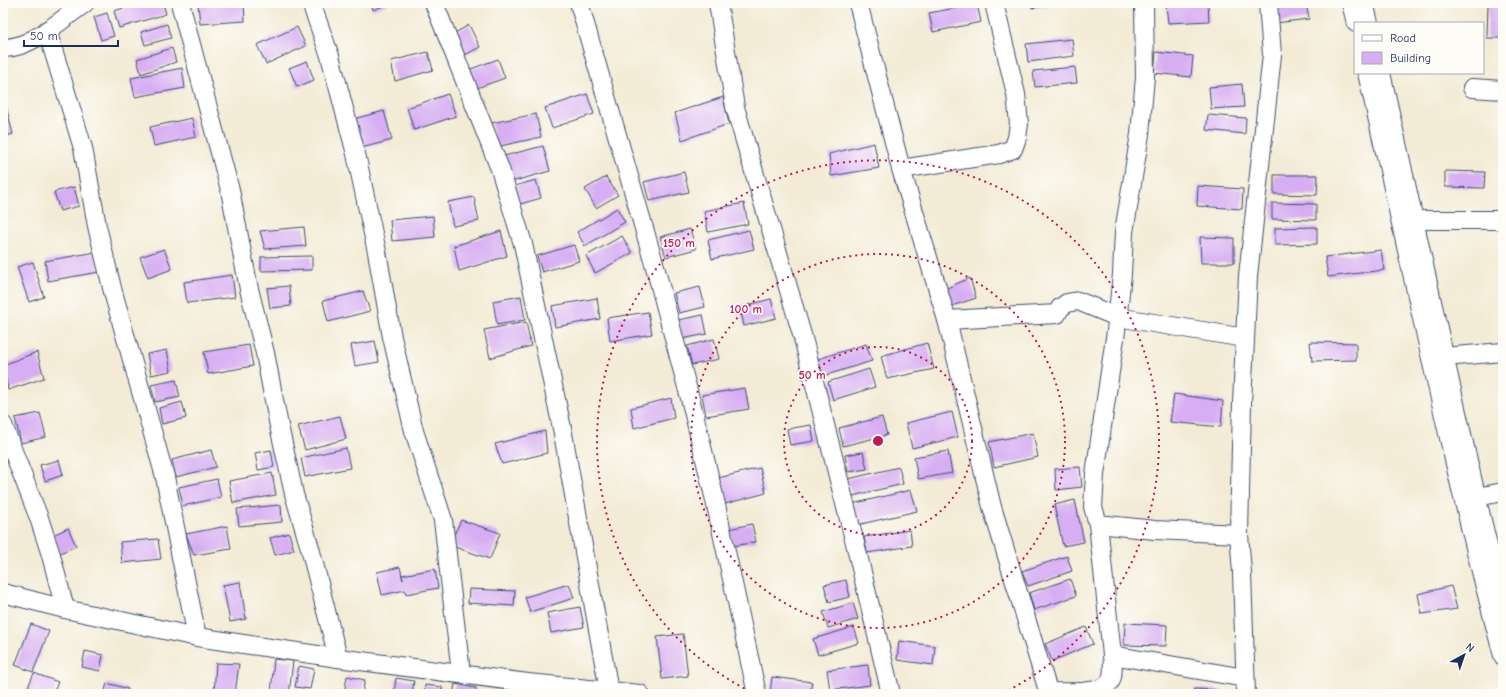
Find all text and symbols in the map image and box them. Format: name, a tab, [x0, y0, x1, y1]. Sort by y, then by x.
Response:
scale bar	[24, 22, 118, 48]
legend	[1354, 22, 1484, 74]
text: 50 m	[30, 29, 58, 43]
text: Road	[1390, 31, 1416, 45]
text: Building	[1390, 51, 1431, 65]
text: 150 m	[663, 236, 695, 250]
text: 100 m	[730, 302, 762, 316]
text: 50 m	[798, 368, 826, 382]
centre of rings	[871, 434, 885, 448]
north arrow	[1444, 635, 1484, 675]
text: N	[1463, 640, 1477, 655]

